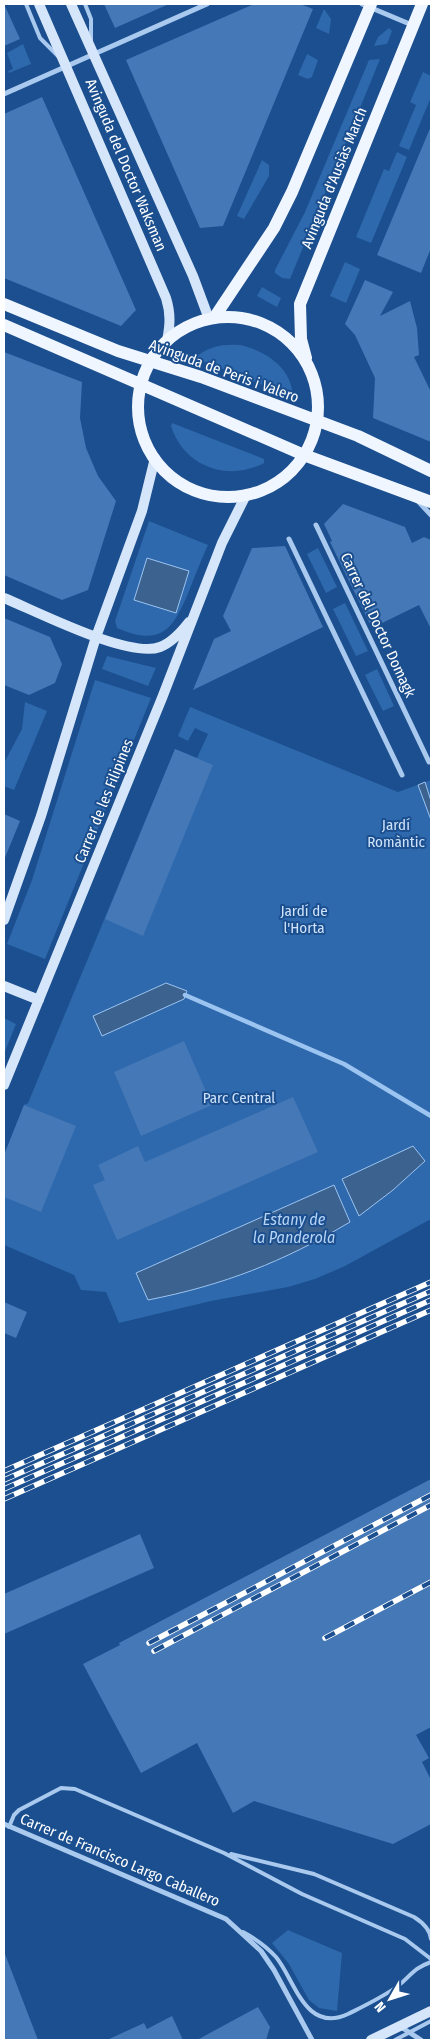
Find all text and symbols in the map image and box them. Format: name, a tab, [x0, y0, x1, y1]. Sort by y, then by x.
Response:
street label: Avinguda del Doctor Waksman	[81, 76, 171, 254]
street label: Avinguda d'Ausiàs March	[297, 105, 371, 251]
street label: Avinguda de Peris i Valero	[147, 335, 301, 407]
street label: Carrer del Doctor Domagk	[337, 550, 419, 700]
street label: Carrer de les Filipines	[71, 736, 137, 866]
park label: Jardí Romàntic	[367, 816, 425, 851]
park label: Jardí de l'Horta	[280, 902, 328, 937]
park label: Parc Central	[203, 1089, 275, 1107]
water label: Estany de la Panderola	[253, 1210, 335, 1247]
street label: Carrer de Francisco Largo Caballero	[17, 1810, 223, 1910]
north arrow	[365, 1974, 415, 2024]
text: N	[371, 1998, 390, 2015]

